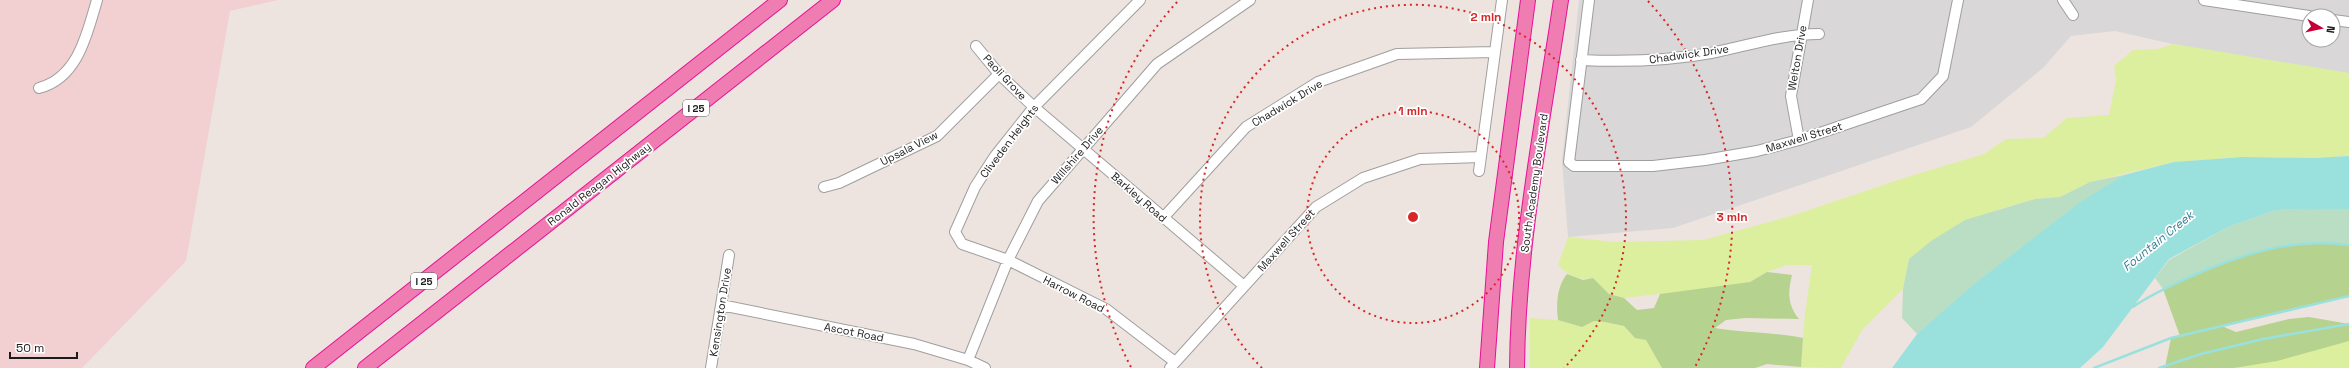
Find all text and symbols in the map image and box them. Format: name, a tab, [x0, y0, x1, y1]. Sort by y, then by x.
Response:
north arrow	[2301, 8, 2341, 48]
text: 2 min	[1470, 9, 1502, 25]
street label: Welton Drive	[1784, 24, 1810, 92]
text: N	[2323, 25, 2338, 34]
street label: Chadwick Drive	[1648, 41, 1730, 67]
street label: Paoli Grove	[980, 51, 1030, 103]
street label: Chadwick Drive	[1249, 76, 1325, 130]
road number: I 25	[683, 100, 709, 116]
street label: Cliveden Heights	[977, 101, 1041, 181]
text: 1 min	[1398, 103, 1428, 119]
street label: South Academy Boulevard	[1517, 113, 1551, 253]
street label: Maxwell Street	[1764, 119, 1844, 155]
street label: Willshire Drive	[1048, 123, 1106, 187]
street label: Upsala View	[878, 127, 940, 169]
street label: Ronald Reagan Highway	[545, 139, 653, 229]
street label: Barkley Road	[1108, 169, 1170, 225]
street label: Maxwell Street	[1254, 206, 1318, 274]
water label: Fountain Creek	[2119, 207, 2198, 275]
text: 3 min	[1716, 209, 1748, 225]
centre of rings	[1406, 210, 1420, 224]
street label: Kensington Drive	[706, 267, 734, 357]
road number: I 25	[411, 273, 437, 289]
street label: Harrow Road	[1041, 273, 1107, 315]
street label: Ascot Road	[823, 319, 885, 345]
scale bar	[10, 334, 77, 360]
text: 50 m	[16, 340, 44, 356]

